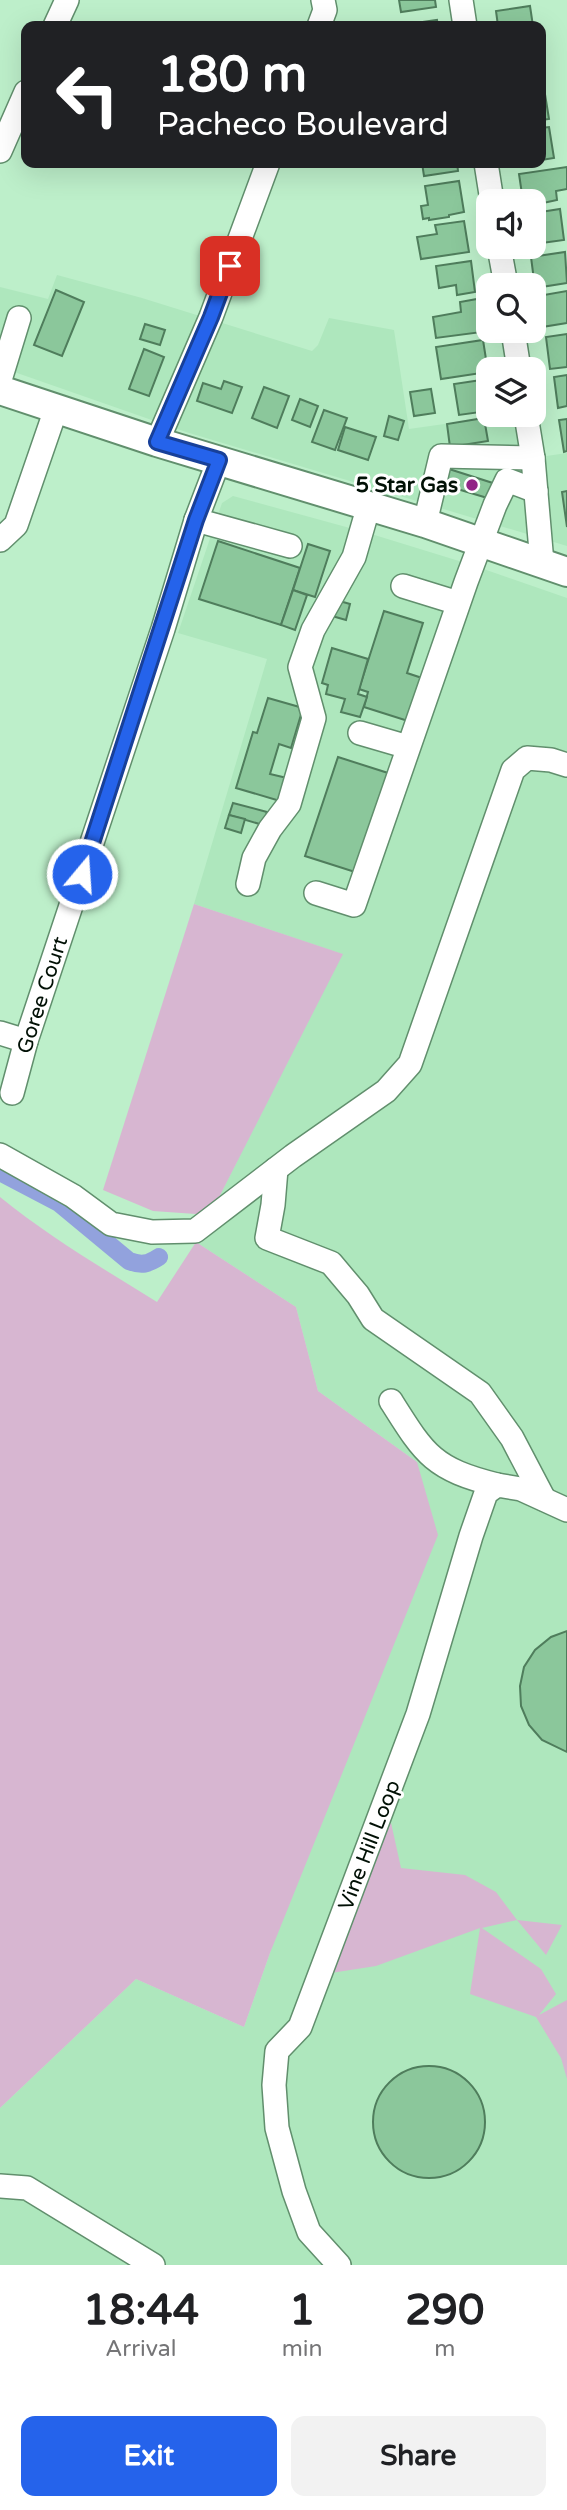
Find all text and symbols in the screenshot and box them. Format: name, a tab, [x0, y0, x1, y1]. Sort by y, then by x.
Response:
text: 180 m	[157, 46, 307, 105]
icon: left	[42, 49, 133, 140]
text: Pacheco Boulevard	[157, 106, 449, 144]
map controls	[476, 189, 546, 427]
button: sound	[476, 189, 546, 259]
pin	[200, 236, 260, 296]
icon: arrive	[211, 247, 249, 285]
button: search	[476, 273, 546, 343]
button: layers	[476, 357, 546, 427]
place label: 5 Star Gas	[356, 473, 458, 498]
marker: 5 Star Gas	[464, 477, 480, 493]
position arrow	[45, 837, 119, 911]
street label: Goree Court	[12, 934, 73, 1057]
street label: Vine Hill Loop	[333, 1777, 406, 1914]
text: 18:44	[83, 2285, 199, 2336]
text: 1	[289, 2285, 315, 2336]
text: 290	[405, 2285, 484, 2336]
text: Arrival	[105, 2335, 176, 2363]
text: min	[282, 2335, 323, 2363]
text: m	[434, 2335, 455, 2363]
button: Exit	[21, 2416, 277, 2496]
button: Share	[291, 2416, 546, 2496]

